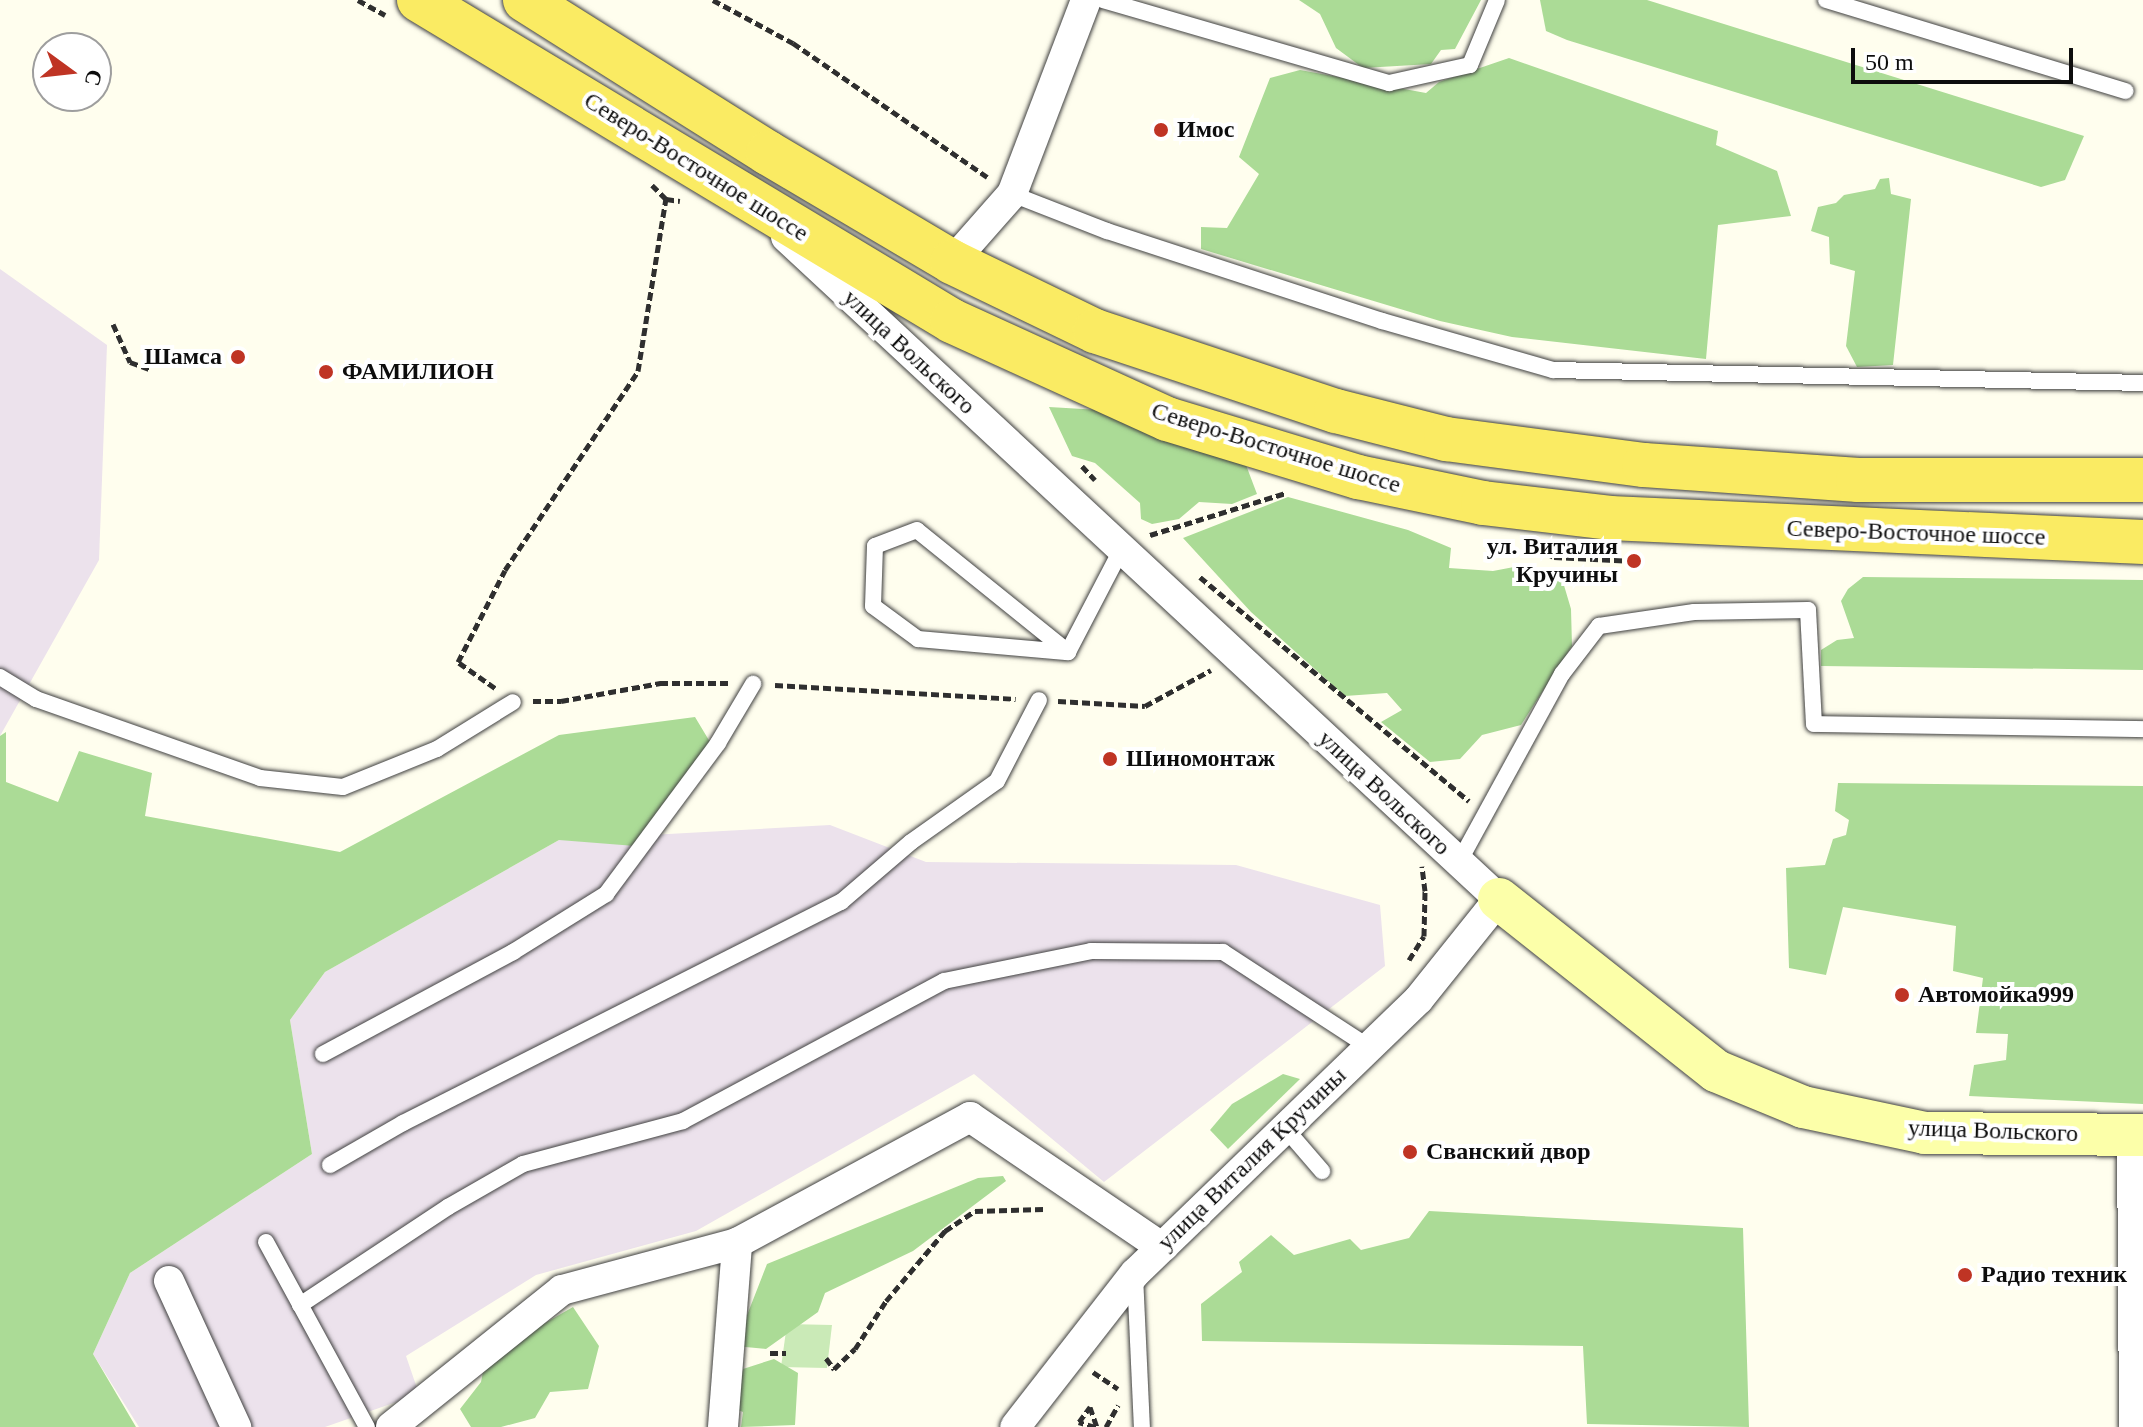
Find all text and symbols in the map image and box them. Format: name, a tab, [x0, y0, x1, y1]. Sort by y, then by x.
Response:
north arrow	[32, 32, 112, 112]
scale bar	[1855, 32, 2077, 82]
text: 50 m	[1865, 49, 1914, 75]
text: С	[80, 67, 108, 89]
street label: Северо-Восточное шоссе	[579, 86, 813, 248]
place label: Имос	[1177, 116, 1234, 144]
marker: Имос	[1152, 121, 1170, 139]
street label: улица Вольского	[837, 283, 981, 421]
place label: Шамса	[144, 343, 222, 371]
marker: Шамса	[229, 348, 247, 366]
place label: ФАМИЛИОН	[342, 358, 494, 386]
marker: ФАМИЛИОН	[317, 363, 335, 381]
street label: Северо-Восточное шоссе	[1148, 396, 1404, 500]
street label: Северо-Восточное шоссе	[1786, 514, 2046, 552]
place label: ул. Виталия Кручины	[1487, 533, 1618, 589]
marker: ул. Виталия Кручины	[1625, 552, 1643, 570]
street label: улица Вольского	[1312, 724, 1456, 862]
place label: Шиномонтаж	[1126, 745, 1275, 773]
marker: Шиномонтаж	[1101, 750, 1119, 768]
place label: Автомойка999	[1918, 981, 2074, 1009]
marker: Автомойка999	[1893, 986, 1911, 1004]
street label: улица Виталия Кручины	[1152, 1061, 1352, 1257]
street label: улица Вольского	[1907, 1114, 2079, 1148]
place label: Сванский двор	[1426, 1138, 1591, 1166]
marker: Сванский двор	[1401, 1143, 1419, 1161]
place label: Радио техник	[1981, 1261, 2127, 1289]
marker: Радио техник	[1956, 1266, 1974, 1284]

